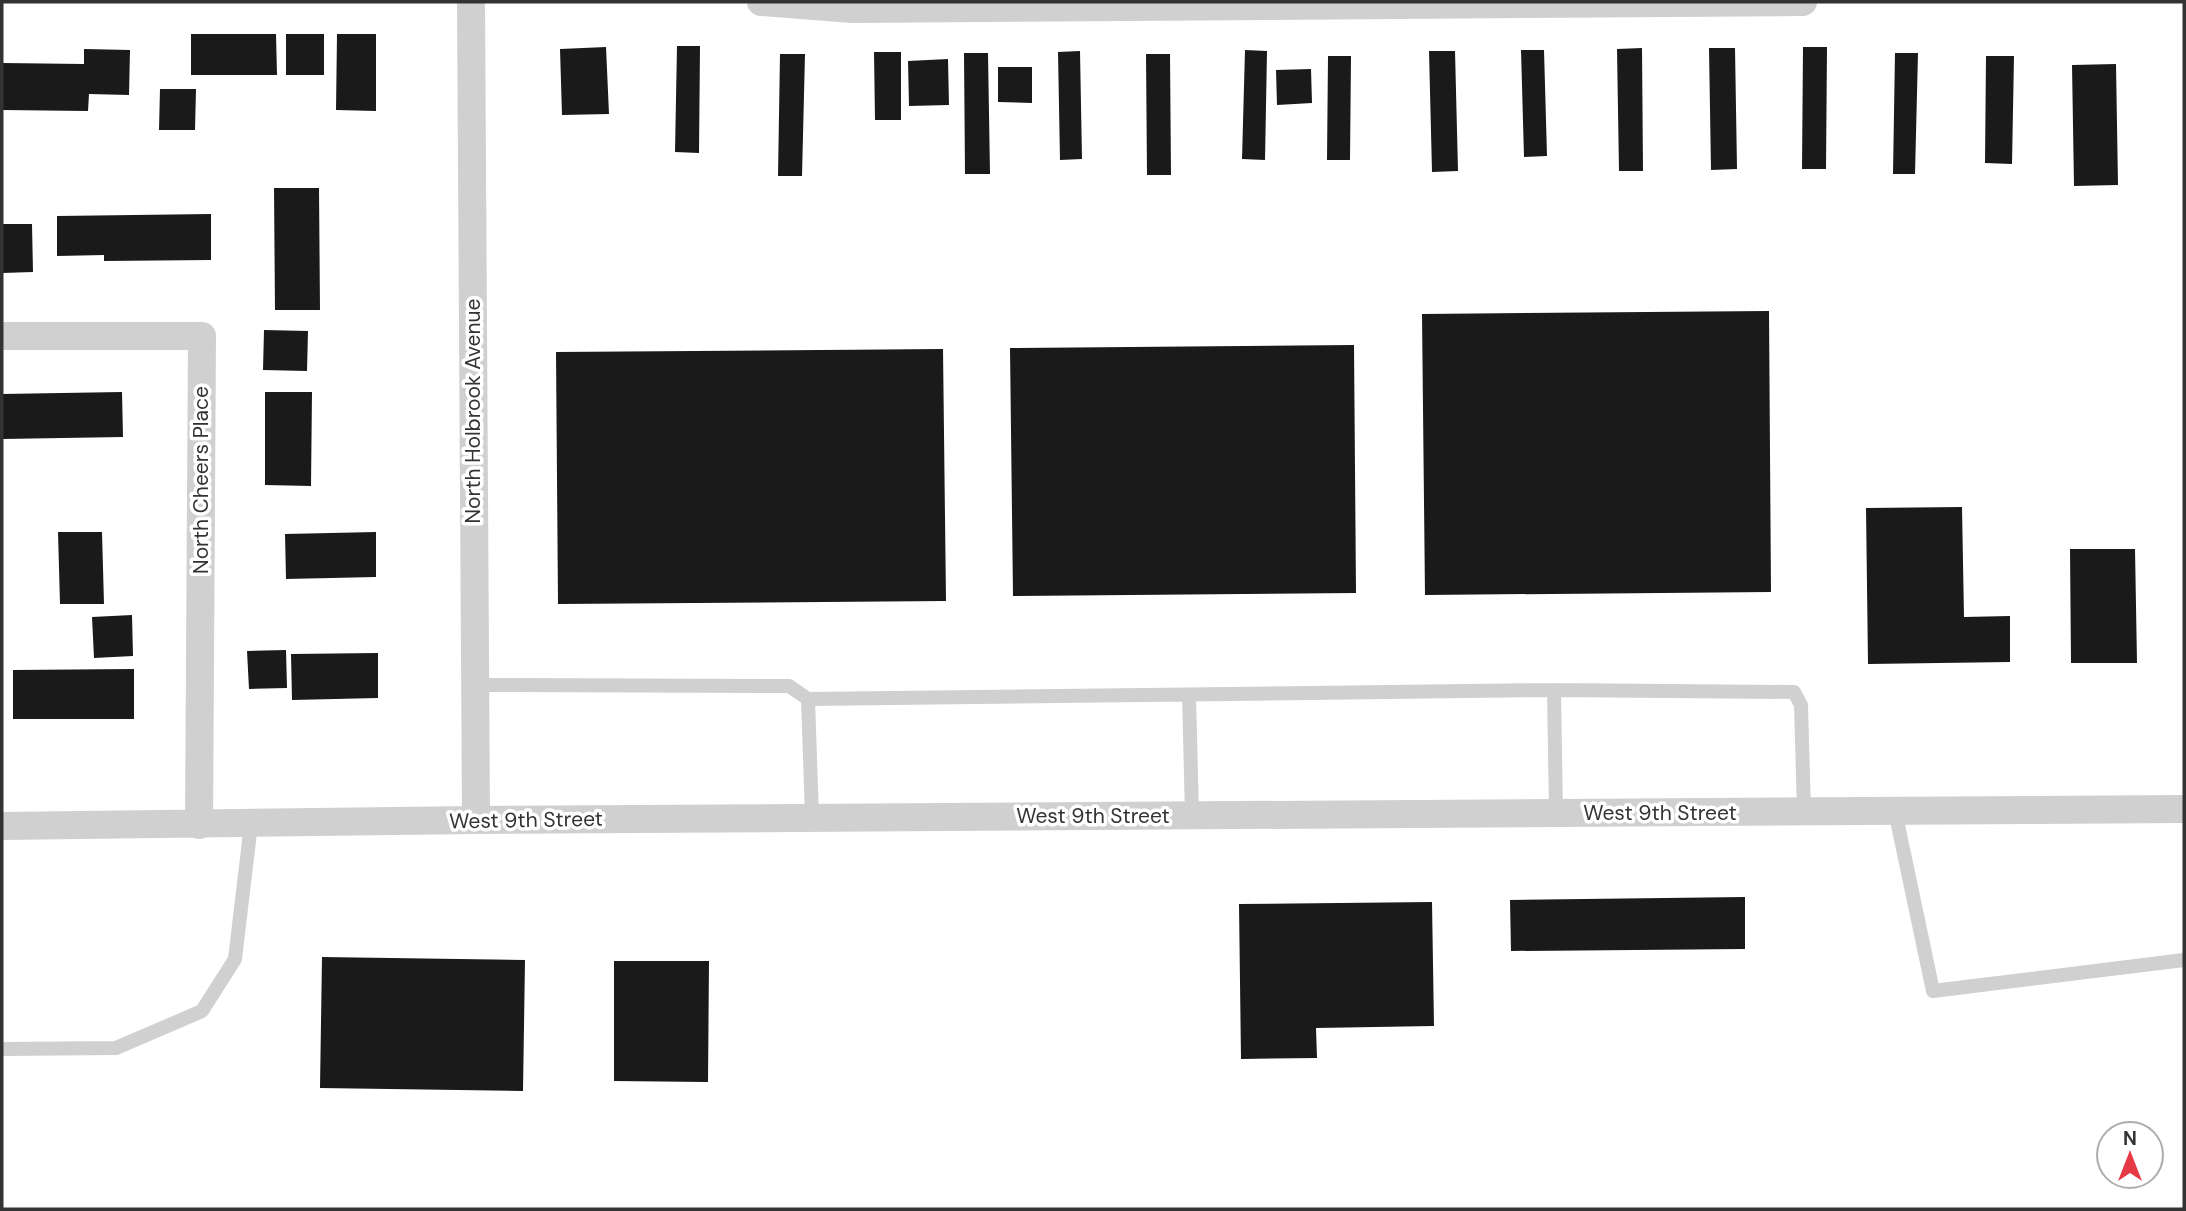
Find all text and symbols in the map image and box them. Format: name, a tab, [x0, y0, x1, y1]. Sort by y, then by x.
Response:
street label: North Holbrook Avenue	[459, 298, 487, 524]
street label: North Cheers Place	[187, 386, 215, 574]
street label: West 9th Street	[1583, 799, 1737, 827]
street label: West 9th Street	[1016, 802, 1170, 830]
street label: West 9th Street	[449, 805, 603, 835]
north arrow	[2095, 1120, 2165, 1190]
text: N	[2123, 1126, 2137, 1151]

